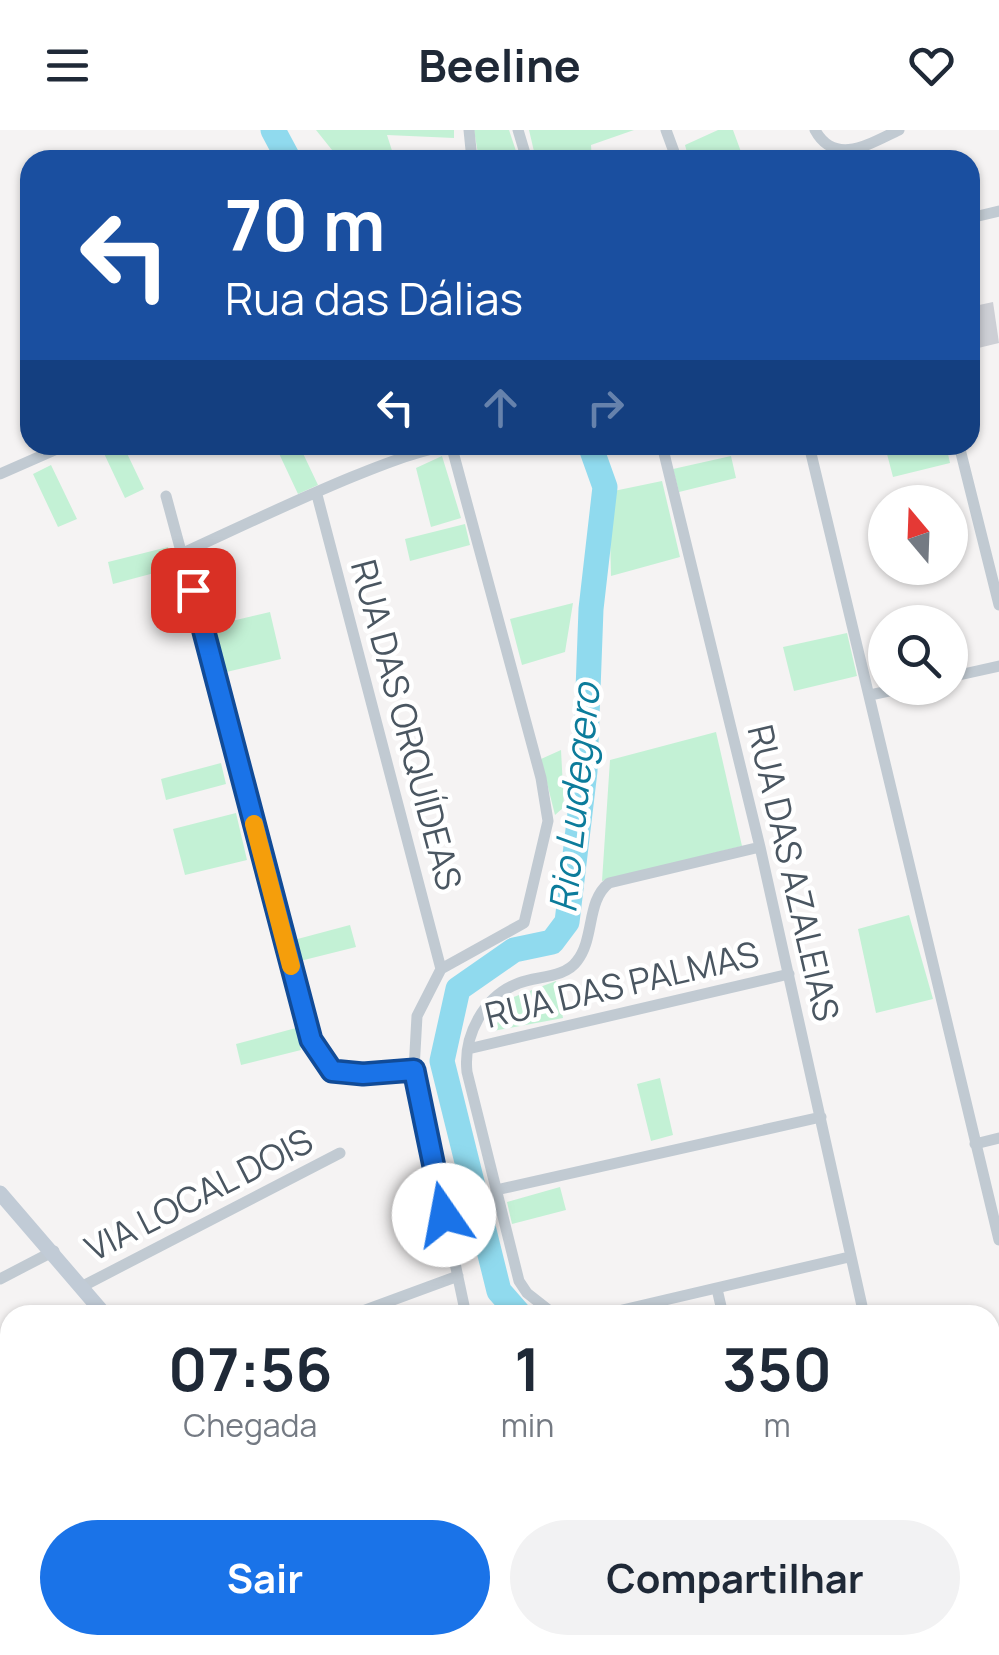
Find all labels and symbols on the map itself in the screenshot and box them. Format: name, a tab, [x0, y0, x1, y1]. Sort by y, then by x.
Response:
north arrow	[868, 485, 968, 585]
pin	[151, 548, 236, 633]
street label: RUA DAS ORQUÍDEAS	[340, 555, 474, 895]
water label: Rio Ludegero	[535, 678, 611, 915]
street label: RUA DAS AZALEIAS	[737, 720, 851, 1026]
street label: RUA DAS PALMAS	[480, 929, 763, 1039]
street label: VIA LOCAL DOIS	[77, 1116, 320, 1272]
position arrow	[392, 1163, 496, 1267]

